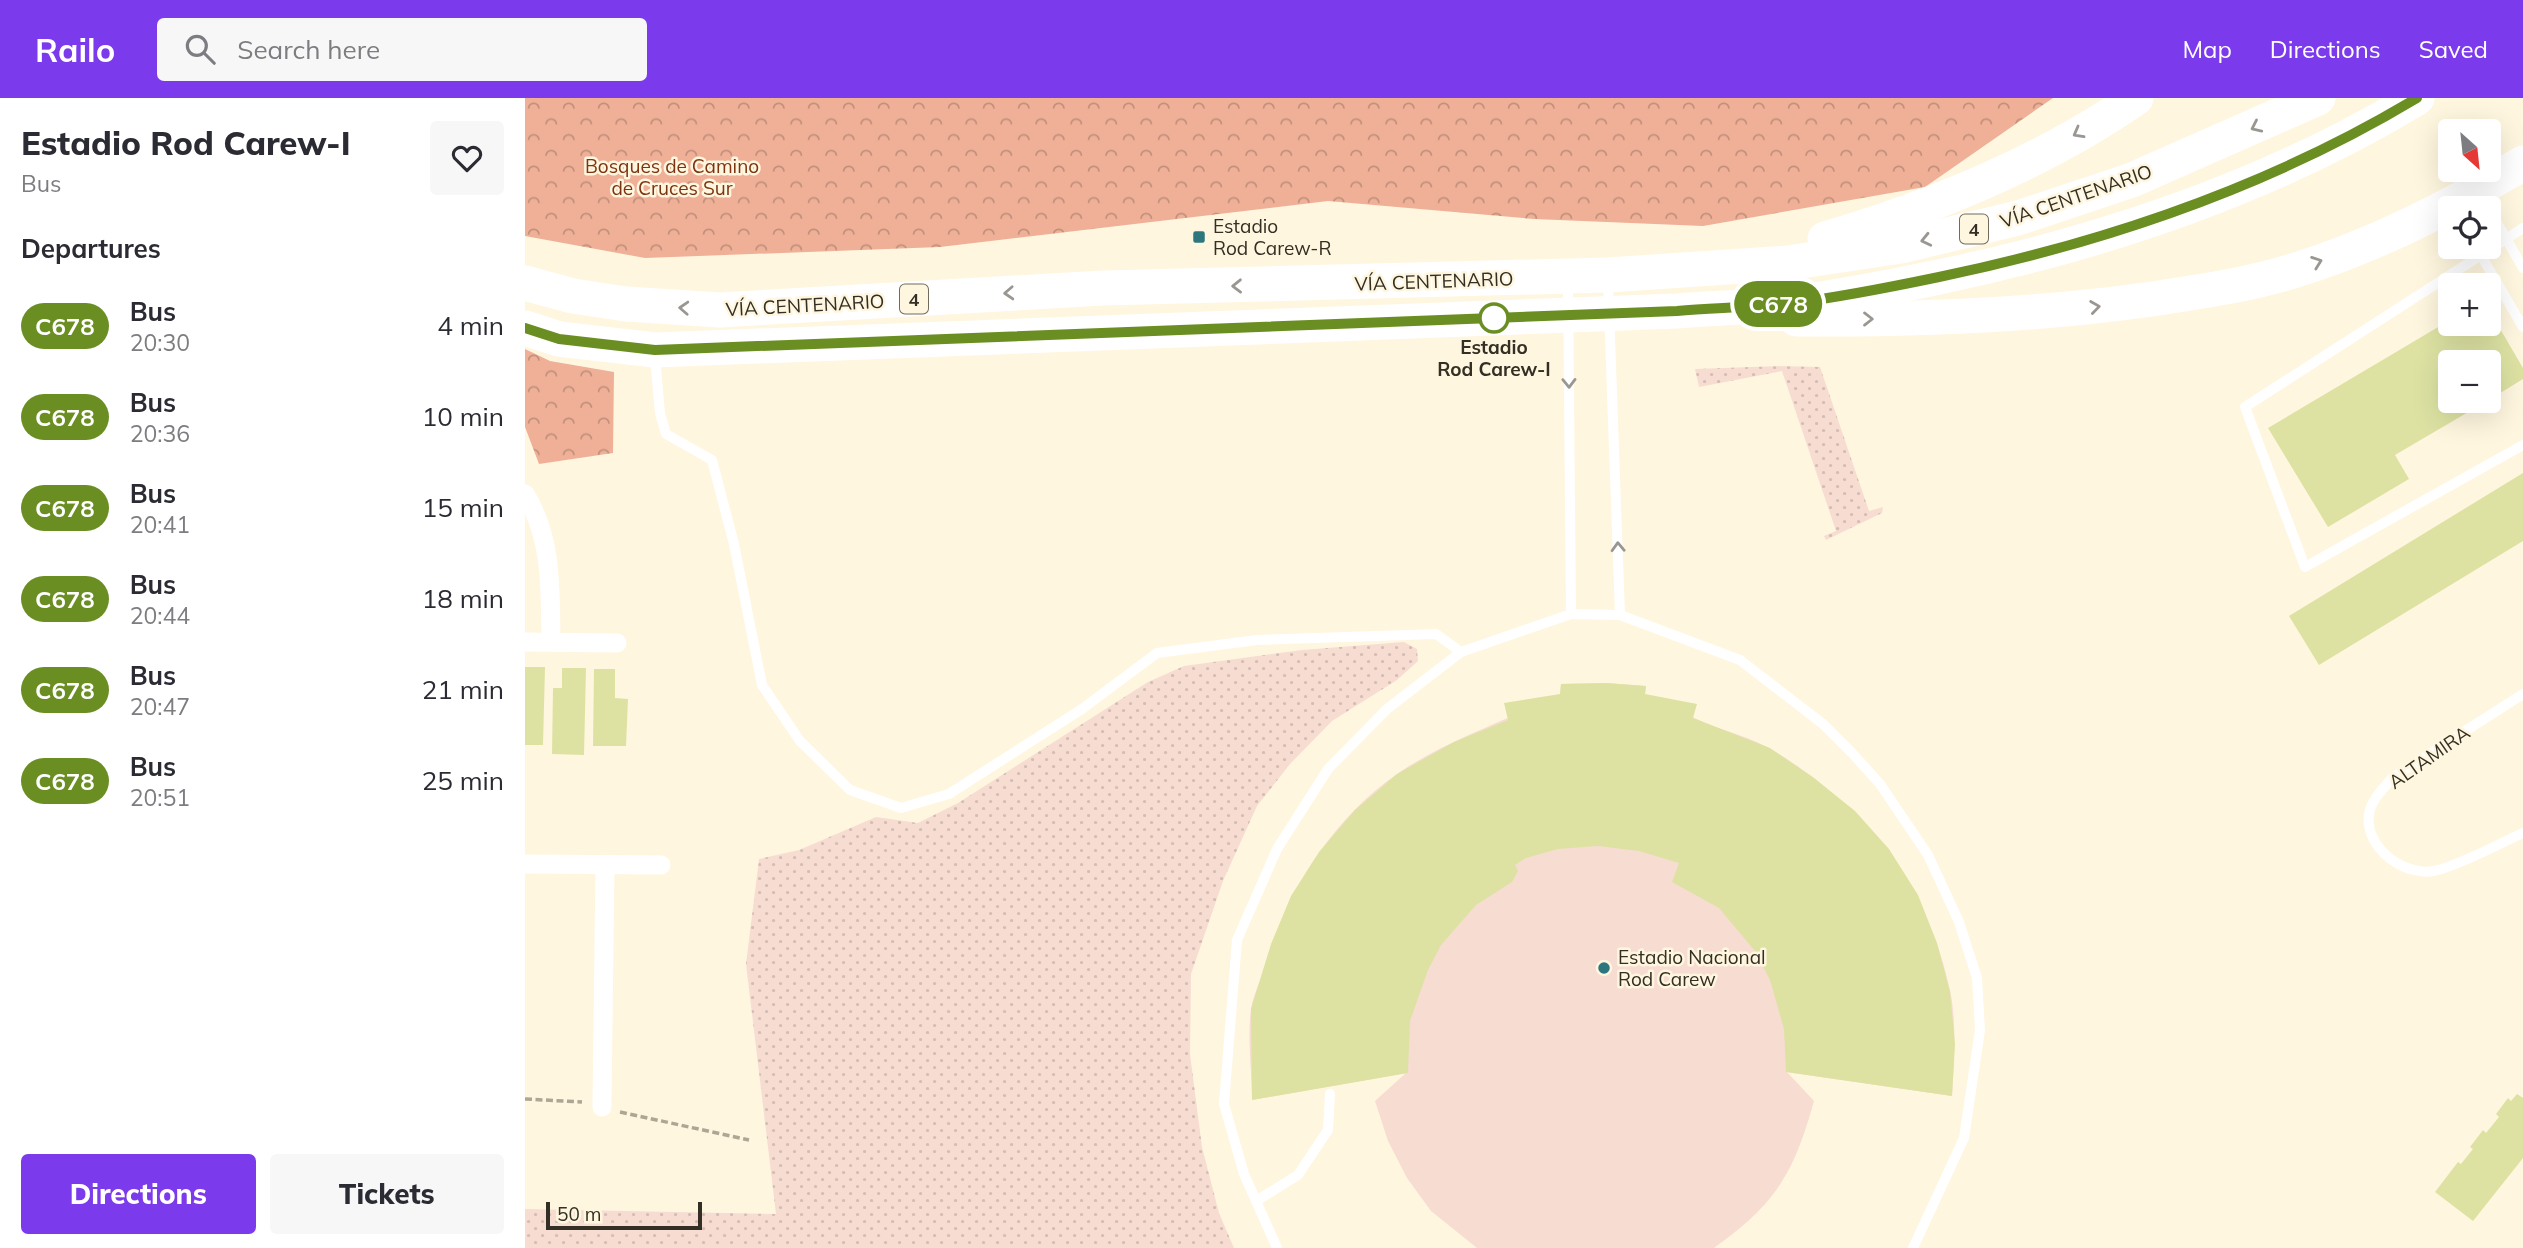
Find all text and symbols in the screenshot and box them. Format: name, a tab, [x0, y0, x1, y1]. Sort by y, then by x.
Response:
search box	[157, 18, 647, 81]
text: Railo	[35, 29, 115, 70]
icon: search	[181, 30, 219, 68]
text: Search here	[237, 33, 380, 66]
text: Map	[2182, 34, 2232, 64]
text: Directions	[2270, 34, 2381, 64]
text: Saved	[2419, 34, 2488, 64]
one-way arrow	[2251, 119, 2264, 133]
north arrow	[2438, 119, 2501, 182]
map controls	[2438, 119, 2501, 413]
button: heart	[430, 121, 504, 195]
text: Estadio Rod Carew-I	[21, 122, 351, 163]
one-way arrow	[2073, 125, 2085, 138]
park label: Bosques de Camino de Cruces Sur	[585, 154, 759, 200]
street label: VÍA CENTENARIO	[1997, 159, 2155, 233]
text: Bus	[21, 169, 61, 198]
button: locate	[2438, 196, 2501, 259]
place label: Estadio Rod Carew-R	[1213, 214, 1332, 260]
road number: 4	[1960, 214, 1988, 244]
marker: Estadio Rod Carew-R	[1191, 229, 1207, 245]
text: Departures	[21, 232, 161, 265]
one-way arrow	[1920, 232, 1932, 246]
one-way arrow	[2311, 257, 2323, 271]
street label: VÍA CENTENARIO	[1354, 266, 1514, 296]
button: +	[2438, 273, 2501, 336]
one-way arrow	[1231, 278, 1242, 294]
line badge: C678	[1729, 281, 1827, 327]
road number: 4	[900, 284, 928, 314]
one-way arrow	[1004, 286, 1015, 301]
street label: VÍA CENTENARIO	[725, 289, 885, 321]
text: C678	[1748, 289, 1808, 319]
text: Bus	[130, 295, 176, 328]
one-way arrow	[2089, 300, 2101, 315]
one-way arrow	[679, 301, 690, 316]
marker: Estadio Rod Carew-I	[1479, 303, 1509, 333]
text: 4 min	[437, 309, 504, 342]
text: C678	[35, 311, 95, 341]
one-way arrow	[1863, 312, 1874, 327]
text: 20:30	[130, 328, 190, 357]
place label: Estadio Rod Carew-I	[1437, 335, 1551, 381]
button: −	[2438, 350, 2501, 413]
one-way arrow	[1561, 379, 1577, 389]
text: Bus	[130, 386, 176, 419]
text: 10 min	[422, 400, 504, 433]
text: C678	[35, 402, 95, 432]
text: 20:36	[130, 419, 190, 448]
text: Bus	[130, 477, 176, 510]
text: 15 min	[422, 491, 504, 524]
text: C678	[35, 493, 95, 523]
text: 20:41	[130, 510, 190, 539]
one-way arrow	[1610, 541, 1625, 552]
text: Bus	[130, 568, 176, 601]
text: 18 min	[422, 582, 504, 615]
text: C678	[35, 584, 95, 614]
text: 20:44	[130, 601, 190, 630]
text: Bus	[130, 659, 176, 692]
text: 21 min	[422, 673, 504, 706]
text: C678	[35, 675, 95, 705]
text: 20:47	[130, 692, 190, 721]
street label: ALTAMIRA	[2384, 720, 2474, 794]
text: Bus	[130, 750, 176, 783]
text: 25 min	[422, 764, 504, 797]
text: C678	[35, 766, 95, 796]
text: 20:51	[130, 783, 190, 812]
place label: Estadio Nacional Rod Carew	[1618, 945, 1766, 991]
marker: Estadio Nacional Rod Carew	[1596, 960, 1612, 976]
button: Directions	[21, 1154, 256, 1234]
button: Tickets	[270, 1154, 504, 1234]
scale bar	[546, 1199, 702, 1231]
text: 50 m	[557, 1202, 601, 1226]

